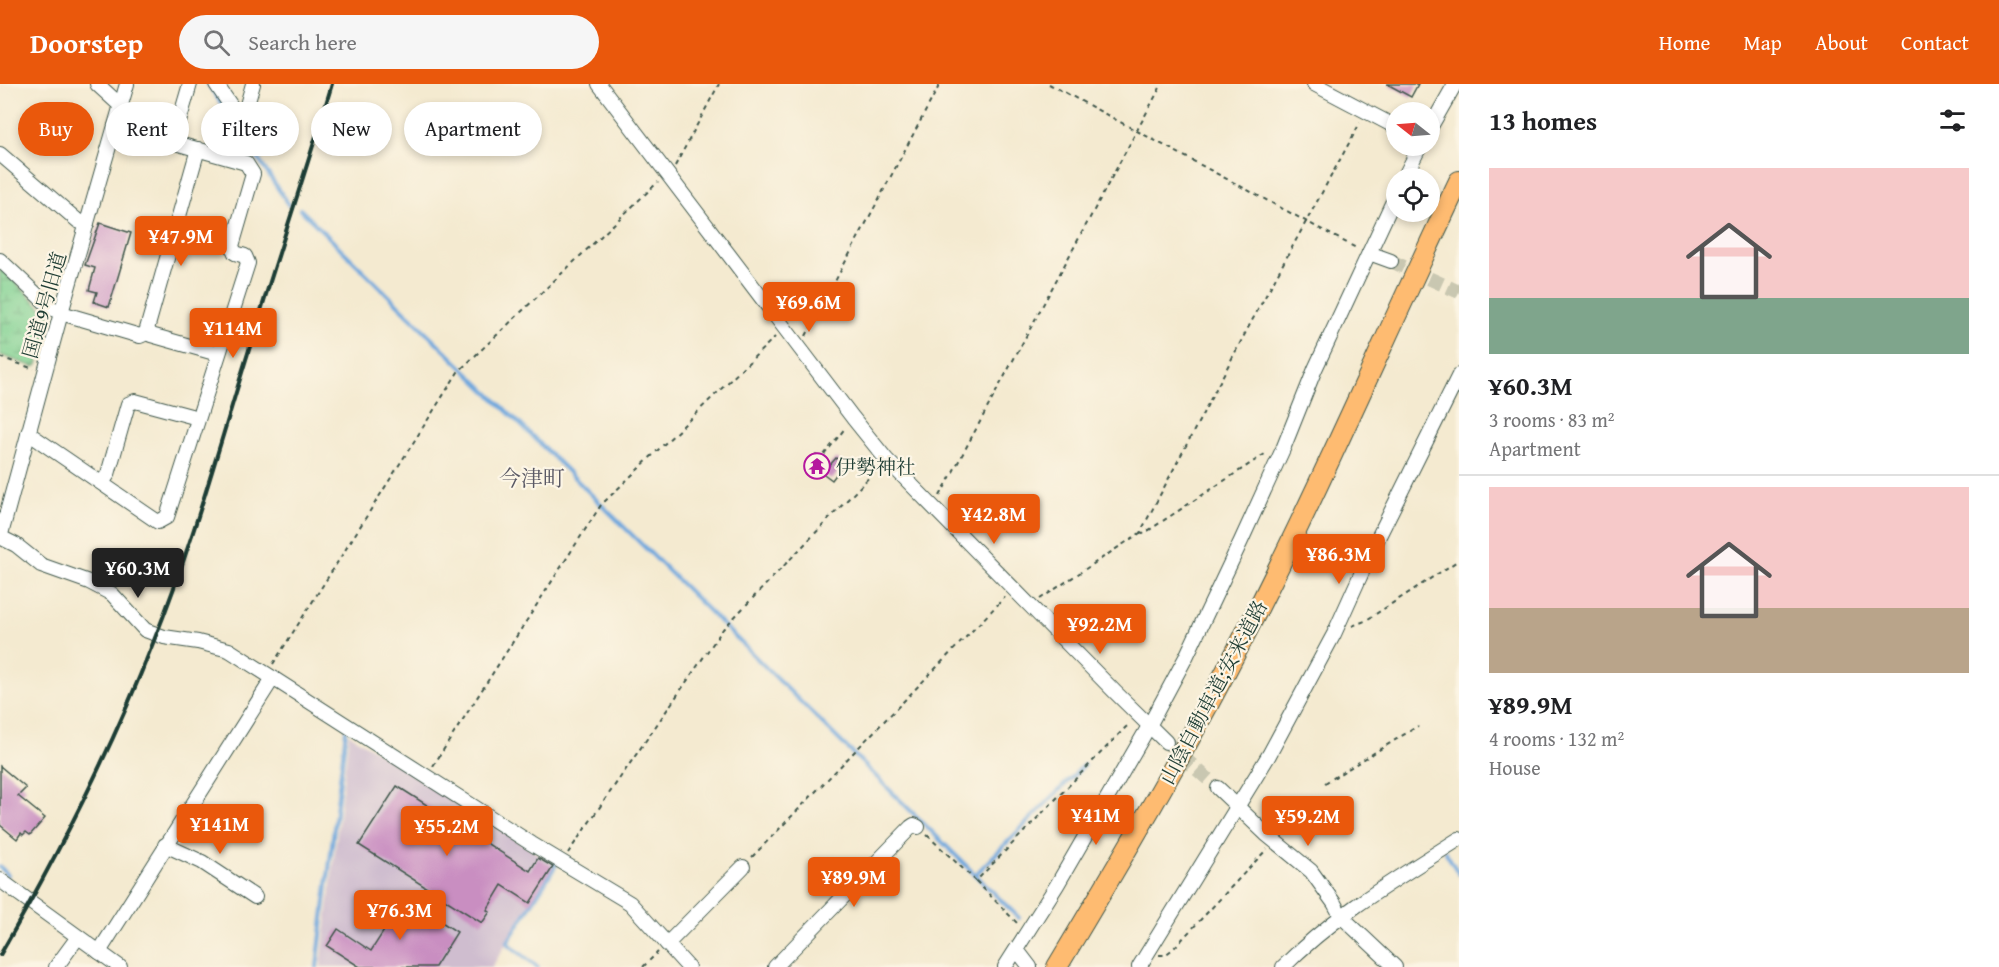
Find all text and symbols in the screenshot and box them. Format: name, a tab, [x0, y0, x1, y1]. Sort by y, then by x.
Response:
search box	[179, 15, 599, 69]
text: Doorstep	[30, 22, 143, 63]
icon: search	[200, 26, 233, 59]
text: Search here	[248, 26, 357, 58]
text: Home	[1659, 27, 1710, 58]
text: Map	[1743, 27, 1782, 58]
text: About	[1815, 27, 1868, 58]
text: Contact	[1901, 27, 1969, 58]
text: 13 homes	[1489, 101, 1597, 140]
chip: Buy	[18, 102, 94, 156]
chip: Rent	[106, 102, 189, 156]
chip: Filters	[201, 102, 299, 156]
chip: New	[311, 102, 392, 156]
chip: Apartment	[404, 102, 542, 156]
north arrow	[1386, 102, 1440, 156]
map controls	[1386, 102, 1440, 222]
icon: filters	[1936, 104, 1969, 137]
button: locate	[1386, 168, 1440, 222]
icon: home	[1675, 207, 1783, 315]
pin: ¥47.9M	[132, 216, 230, 267]
text: ¥47.9M	[149, 221, 213, 250]
street label: 国道9号旧道	[15, 248, 73, 362]
pin: ¥69.6M	[760, 282, 858, 333]
text: ¥69.6M	[777, 287, 841, 316]
pin: ¥114M	[191, 308, 275, 359]
text: ¥114M	[204, 313, 262, 342]
text: ¥60.3M	[1489, 366, 1573, 405]
text: 3 rooms · 83 m²	[1489, 405, 1615, 434]
text: Apartment	[1489, 434, 1581, 463]
temple icon: 伊勢神社	[802, 451, 832, 481]
place label: 伊勢神社	[836, 452, 916, 481]
district label: 今津町	[499, 462, 565, 494]
pin: ¥42.8M	[945, 494, 1043, 545]
text: ¥42.8M	[962, 499, 1026, 528]
icon: home	[1675, 526, 1783, 634]
pin: ¥86.3M	[1290, 534, 1388, 585]
text: ¥86.3M	[1307, 539, 1371, 568]
pin: ¥60.3M	[89, 548, 187, 599]
text: ¥60.3M	[106, 553, 170, 582]
street label: 山陰自動車道;安来道路	[1152, 595, 1274, 789]
pin: ¥92.2M	[1051, 604, 1149, 655]
text: ¥92.2M	[1068, 609, 1132, 638]
text: ¥89.9M	[1489, 685, 1573, 724]
text: 4 rooms · 132 m²	[1489, 724, 1624, 753]
text: House	[1489, 753, 1541, 782]
pin: ¥41M	[1060, 795, 1132, 846]
pin: ¥59.2M	[1259, 796, 1357, 847]
text: ¥41M	[1072, 800, 1120, 829]
text: ¥59.2M	[1276, 801, 1340, 830]
pin: ¥141M	[178, 804, 262, 855]
pin: ¥55.2M	[398, 806, 496, 857]
text: ¥141M	[191, 809, 249, 838]
text: ¥55.2M	[415, 811, 479, 840]
pin: ¥89.9M	[805, 857, 903, 908]
text: ¥89.9M	[822, 862, 886, 891]
pin: ¥76.3M	[351, 890, 449, 941]
text: ¥76.3M	[368, 895, 432, 924]

